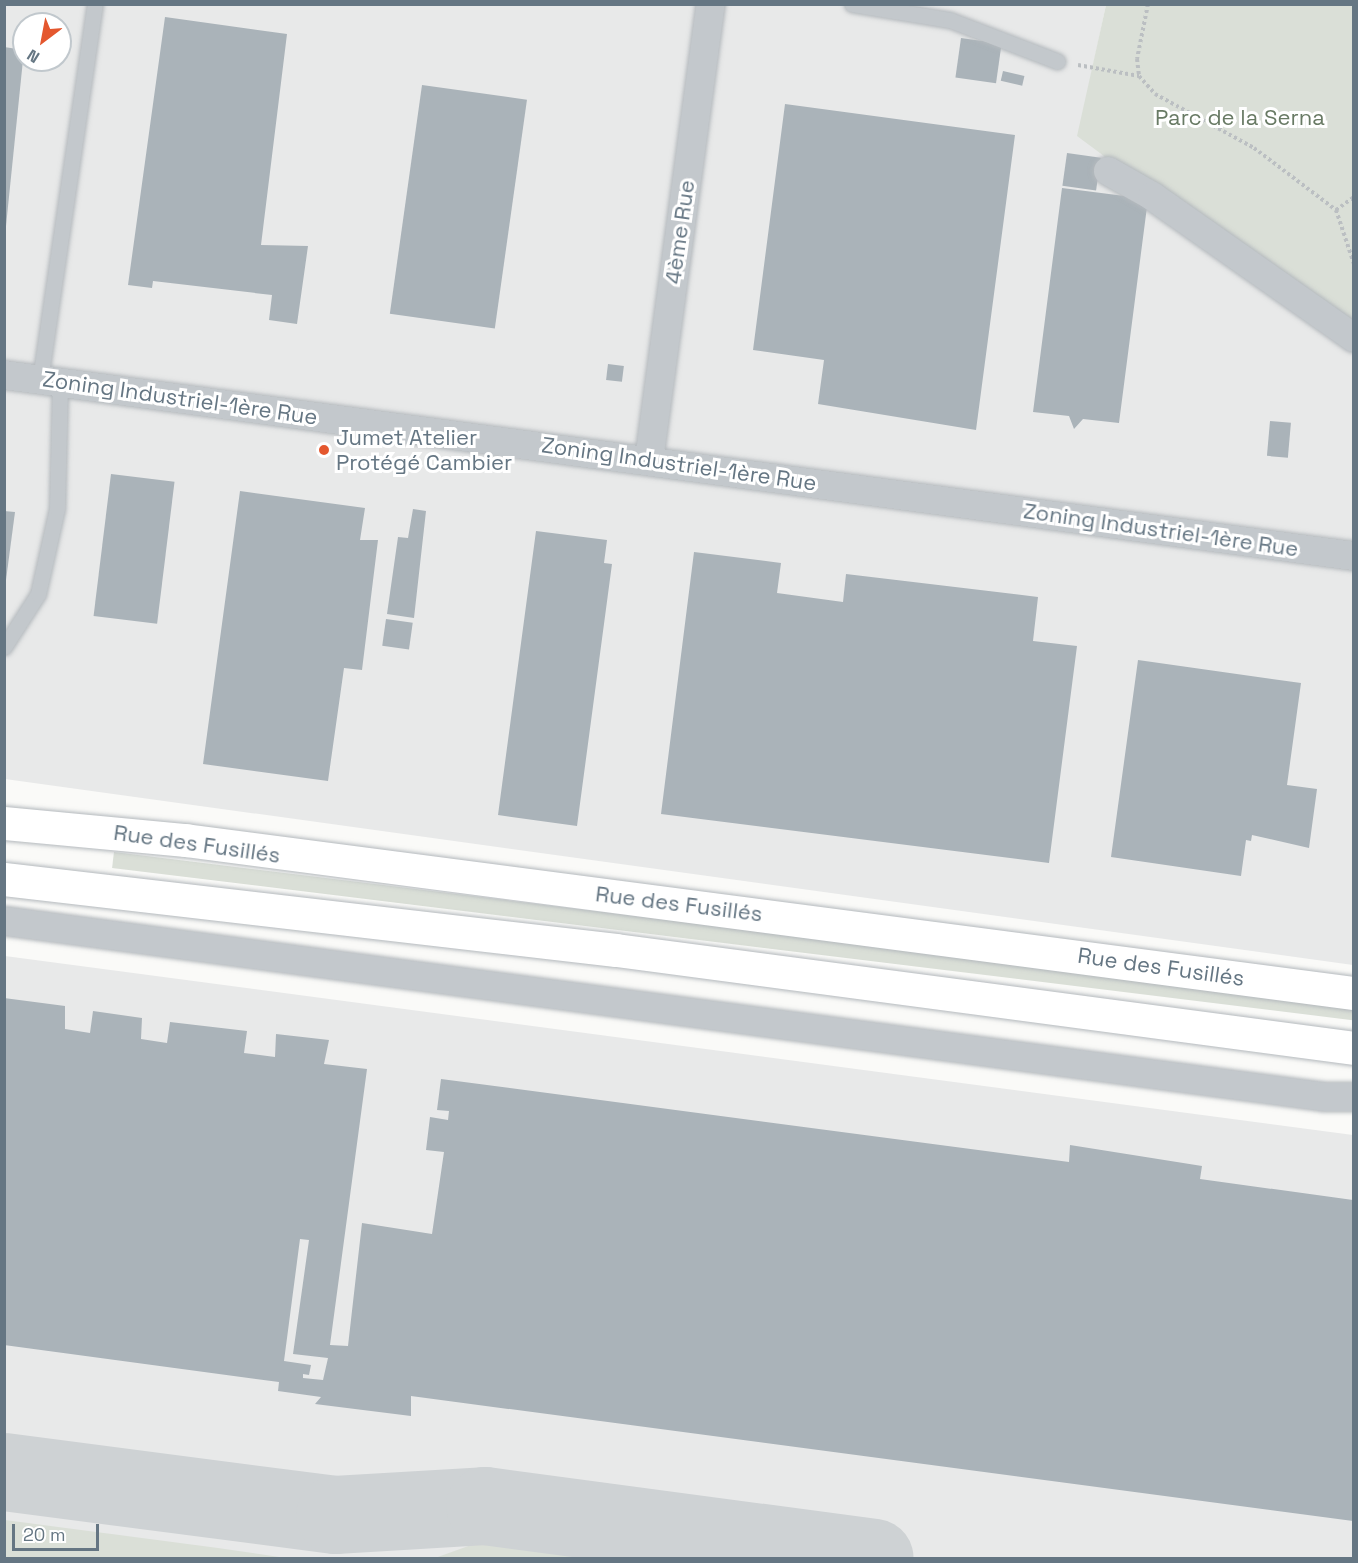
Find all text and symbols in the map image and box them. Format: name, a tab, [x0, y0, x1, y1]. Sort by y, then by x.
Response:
north arrow	[12, 12, 72, 72]
text: N	[23, 44, 43, 68]
park label: Parc de la Serna	[1155, 105, 1325, 131]
street label: 4ème Rue	[660, 178, 700, 286]
street label: Zoning Industriel-1ère Rue	[41, 366, 319, 430]
place label: Jumet Atelier Protégé Cambier	[336, 424, 512, 476]
street label: Zoning Industriel-1ère Rue	[540, 432, 818, 496]
marker: Jumet Atelier Protégé Cambier	[317, 443, 331, 457]
street label: Zoning Industriel-1ère Rue	[1022, 498, 1300, 562]
street label: Rue des Fusillés	[112, 819, 282, 869]
street label: Rue des Fusillés	[594, 881, 764, 927]
street label: Rue des Fusillés	[1076, 942, 1246, 992]
scale bar	[15, 1512, 102, 1550]
text: 20 m	[23, 1523, 66, 1546]

